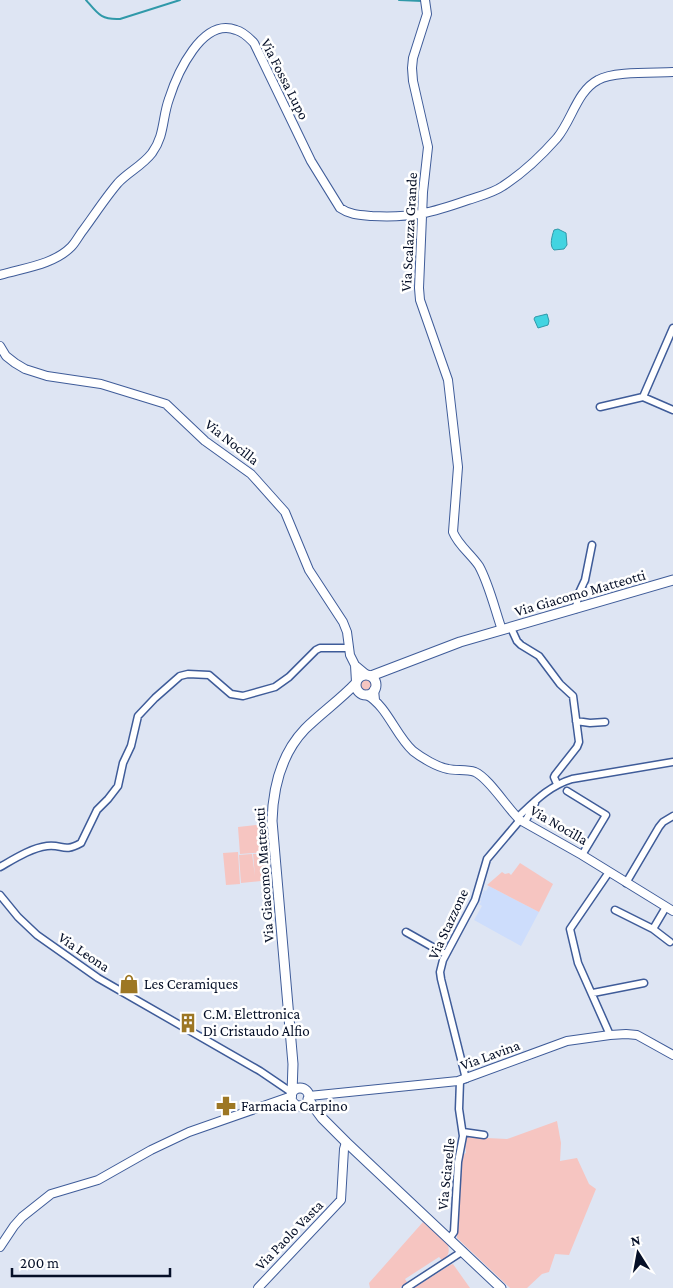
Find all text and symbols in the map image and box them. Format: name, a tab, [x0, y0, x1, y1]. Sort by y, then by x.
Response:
street label: Via Fossa Lupo	[257, 36, 312, 123]
street label: Via Scalazza Grande	[398, 171, 420, 292]
street label: Via Nocilla	[202, 416, 262, 468]
street label: Via Giacomo Matteotti	[513, 567, 647, 619]
street label: Via Nocilla	[527, 802, 591, 848]
street label: Via Giacomo Matteotti	[251, 807, 277, 943]
street label: Via Stazzone	[425, 886, 471, 962]
street label: Via Leona	[55, 929, 113, 975]
shop icon: Les Ceramiques	[118, 973, 140, 995]
place label: Les Ceramiques	[144, 976, 238, 993]
place label: C.M. Elettronica Di Cristaudo Alfio	[203, 1006, 310, 1039]
building icon: C.M. Elettronica Di Cristaudo Alfio	[177, 1012, 199, 1034]
street label: Via Lavina	[458, 1037, 522, 1073]
pharmacy icon: Farmacia Carpino	[215, 1095, 237, 1117]
place label: Farmacia Carpino	[241, 1098, 348, 1115]
street label: Via Sciarelle	[434, 1137, 458, 1211]
street label: Via Paolo Vasta	[252, 1197, 326, 1273]
north arrow	[613, 1228, 663, 1278]
text: N	[629, 1231, 642, 1249]
scale bar	[12, 1246, 170, 1278]
text: 200 m	[20, 1255, 59, 1271]

